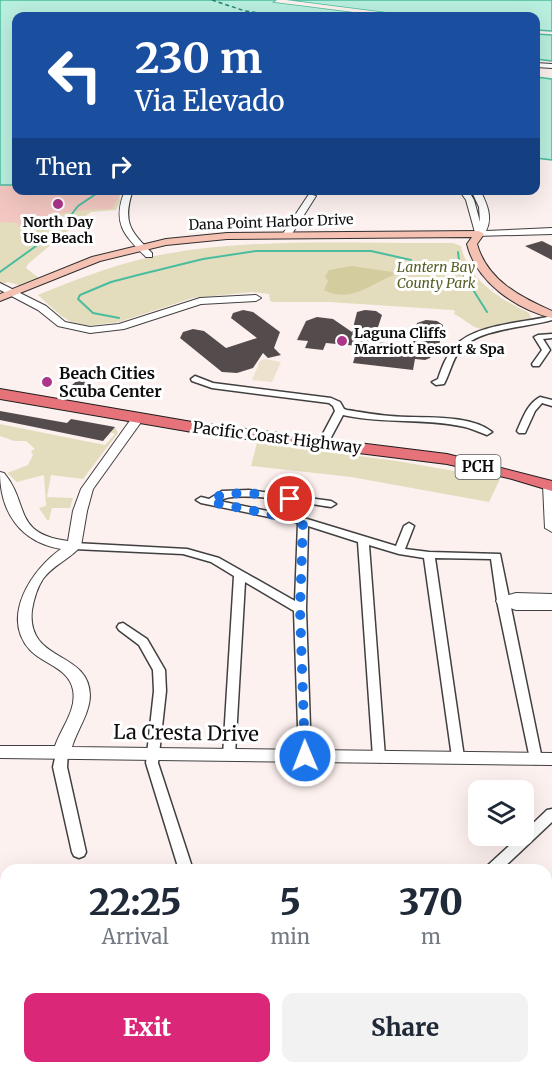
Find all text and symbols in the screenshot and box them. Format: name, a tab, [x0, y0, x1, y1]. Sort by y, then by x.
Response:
text: 230 m	[135, 32, 262, 84]
icon: left	[36, 36, 114, 114]
text: Via Elevado	[135, 84, 284, 118]
icon: right	[104, 150, 137, 183]
text: Then	[36, 153, 92, 181]
marker: North Day Use Beach	[51, 197, 65, 211]
street label: Dana Point Harbor Drive	[188, 210, 354, 234]
place label: North Day Use Beach	[23, 213, 94, 247]
park label: Lantern Bay County Park	[397, 258, 476, 292]
place label: Laguna Cliffs Marriott Resort & Spa	[354, 324, 505, 358]
marker: Laguna Cliffs Marriott Resort & Spa	[335, 334, 349, 348]
place label: Beach Cities Scuba Center	[59, 363, 162, 401]
marker: Beach Cities Scuba Center	[40, 375, 54, 389]
street label: Pacific Coast Highway	[191, 417, 363, 457]
road number: PCH	[456, 455, 500, 479]
pin	[264, 473, 315, 524]
icon: arrive	[273, 482, 306, 515]
street label: La Cresta Drive	[113, 719, 259, 746]
position arrow	[273, 724, 337, 788]
map controls	[468, 780, 534, 846]
button: layers	[468, 780, 534, 846]
text: 22:25	[89, 880, 181, 925]
text: 5	[280, 880, 301, 925]
text: 370	[399, 880, 463, 925]
text: Arrival	[102, 924, 169, 949]
text: min	[270, 924, 310, 949]
text: m	[421, 924, 441, 949]
button: Exit	[24, 993, 270, 1062]
button: Share	[282, 993, 528, 1062]

